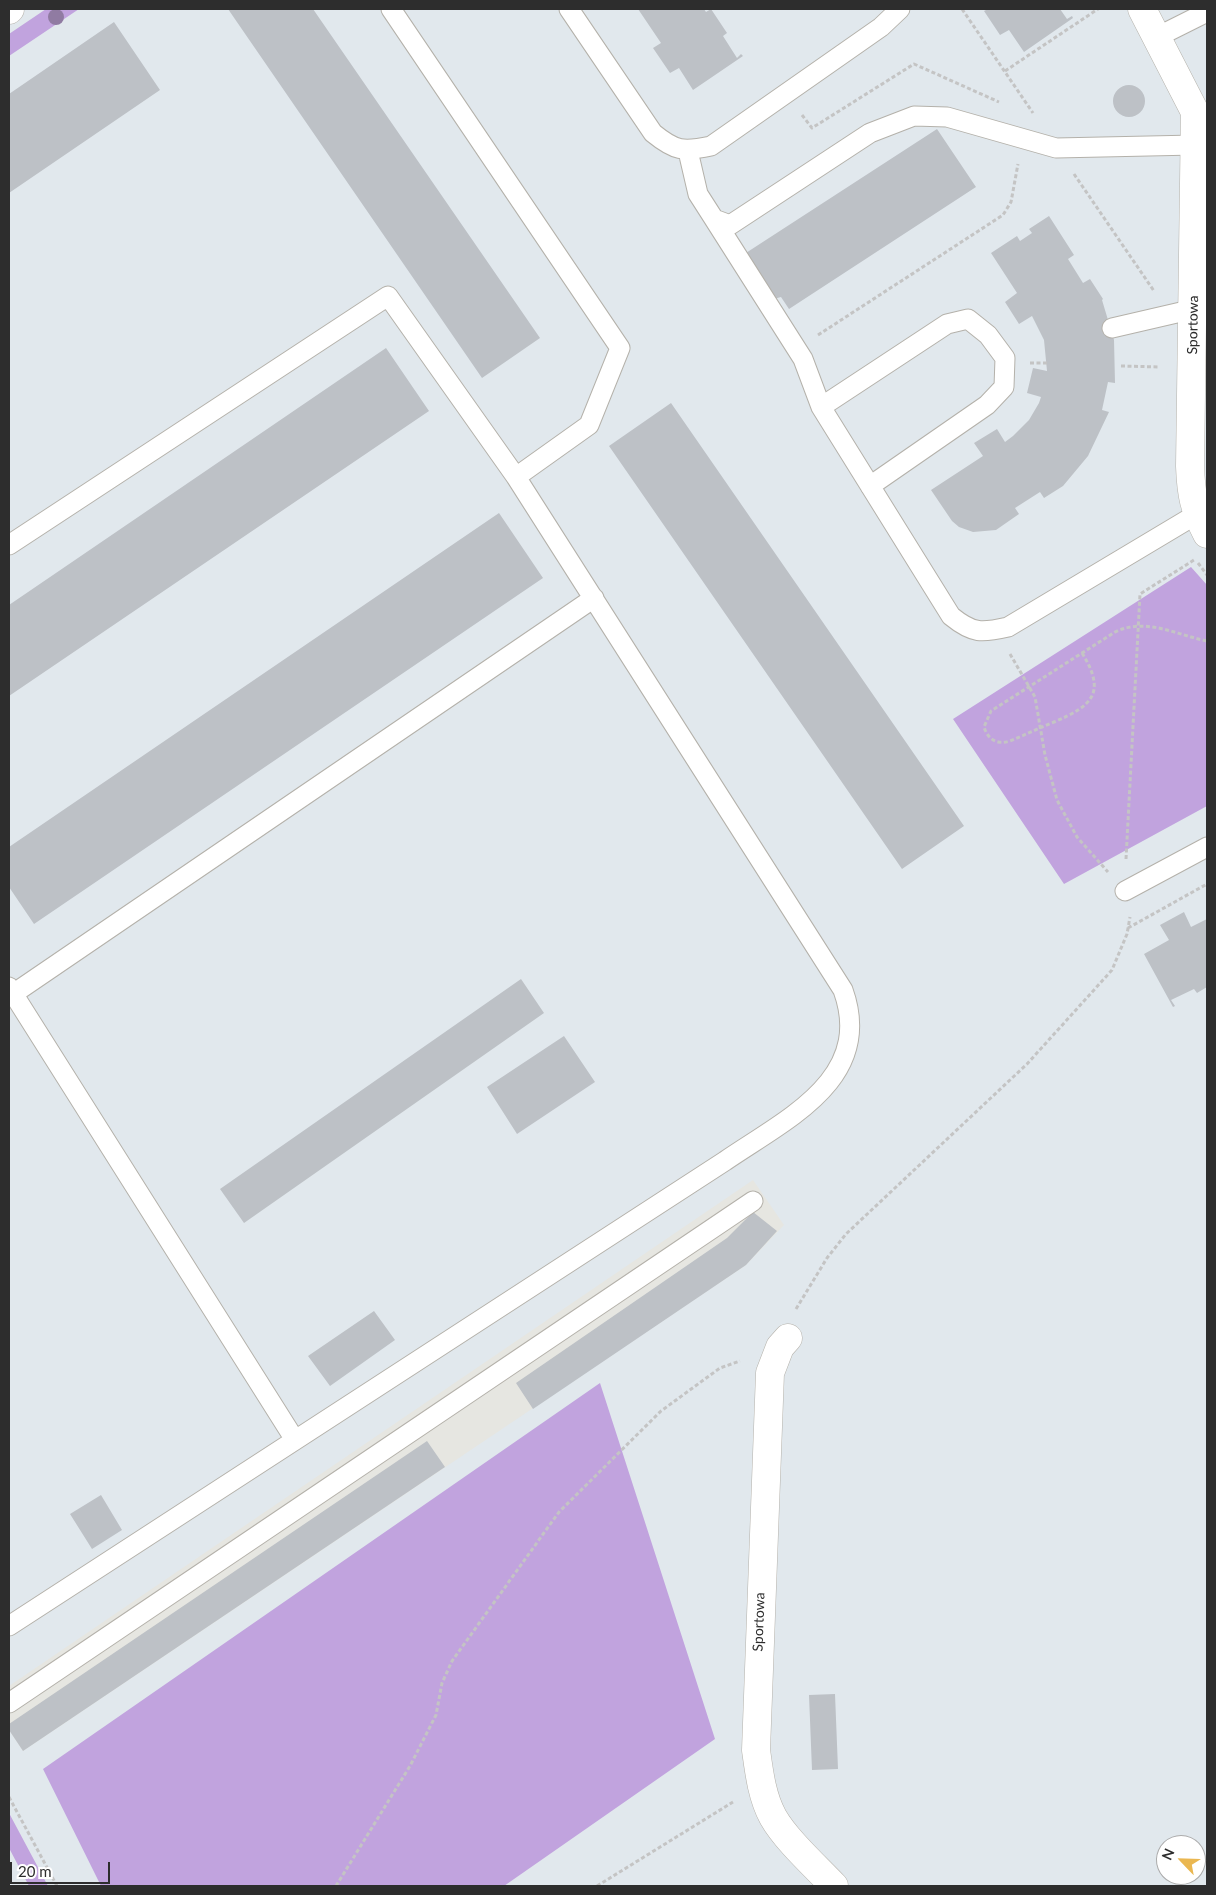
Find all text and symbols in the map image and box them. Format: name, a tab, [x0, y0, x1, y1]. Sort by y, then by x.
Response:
street label: Sportowa	[1184, 295, 1202, 355]
street label: Sportowa	[750, 1592, 768, 1652]
north arrow	[1156, 1835, 1206, 1885]
text: N	[1158, 1846, 1178, 1862]
scale bar	[12, 1852, 112, 1884]
text: 20 m	[18, 1862, 52, 1880]

